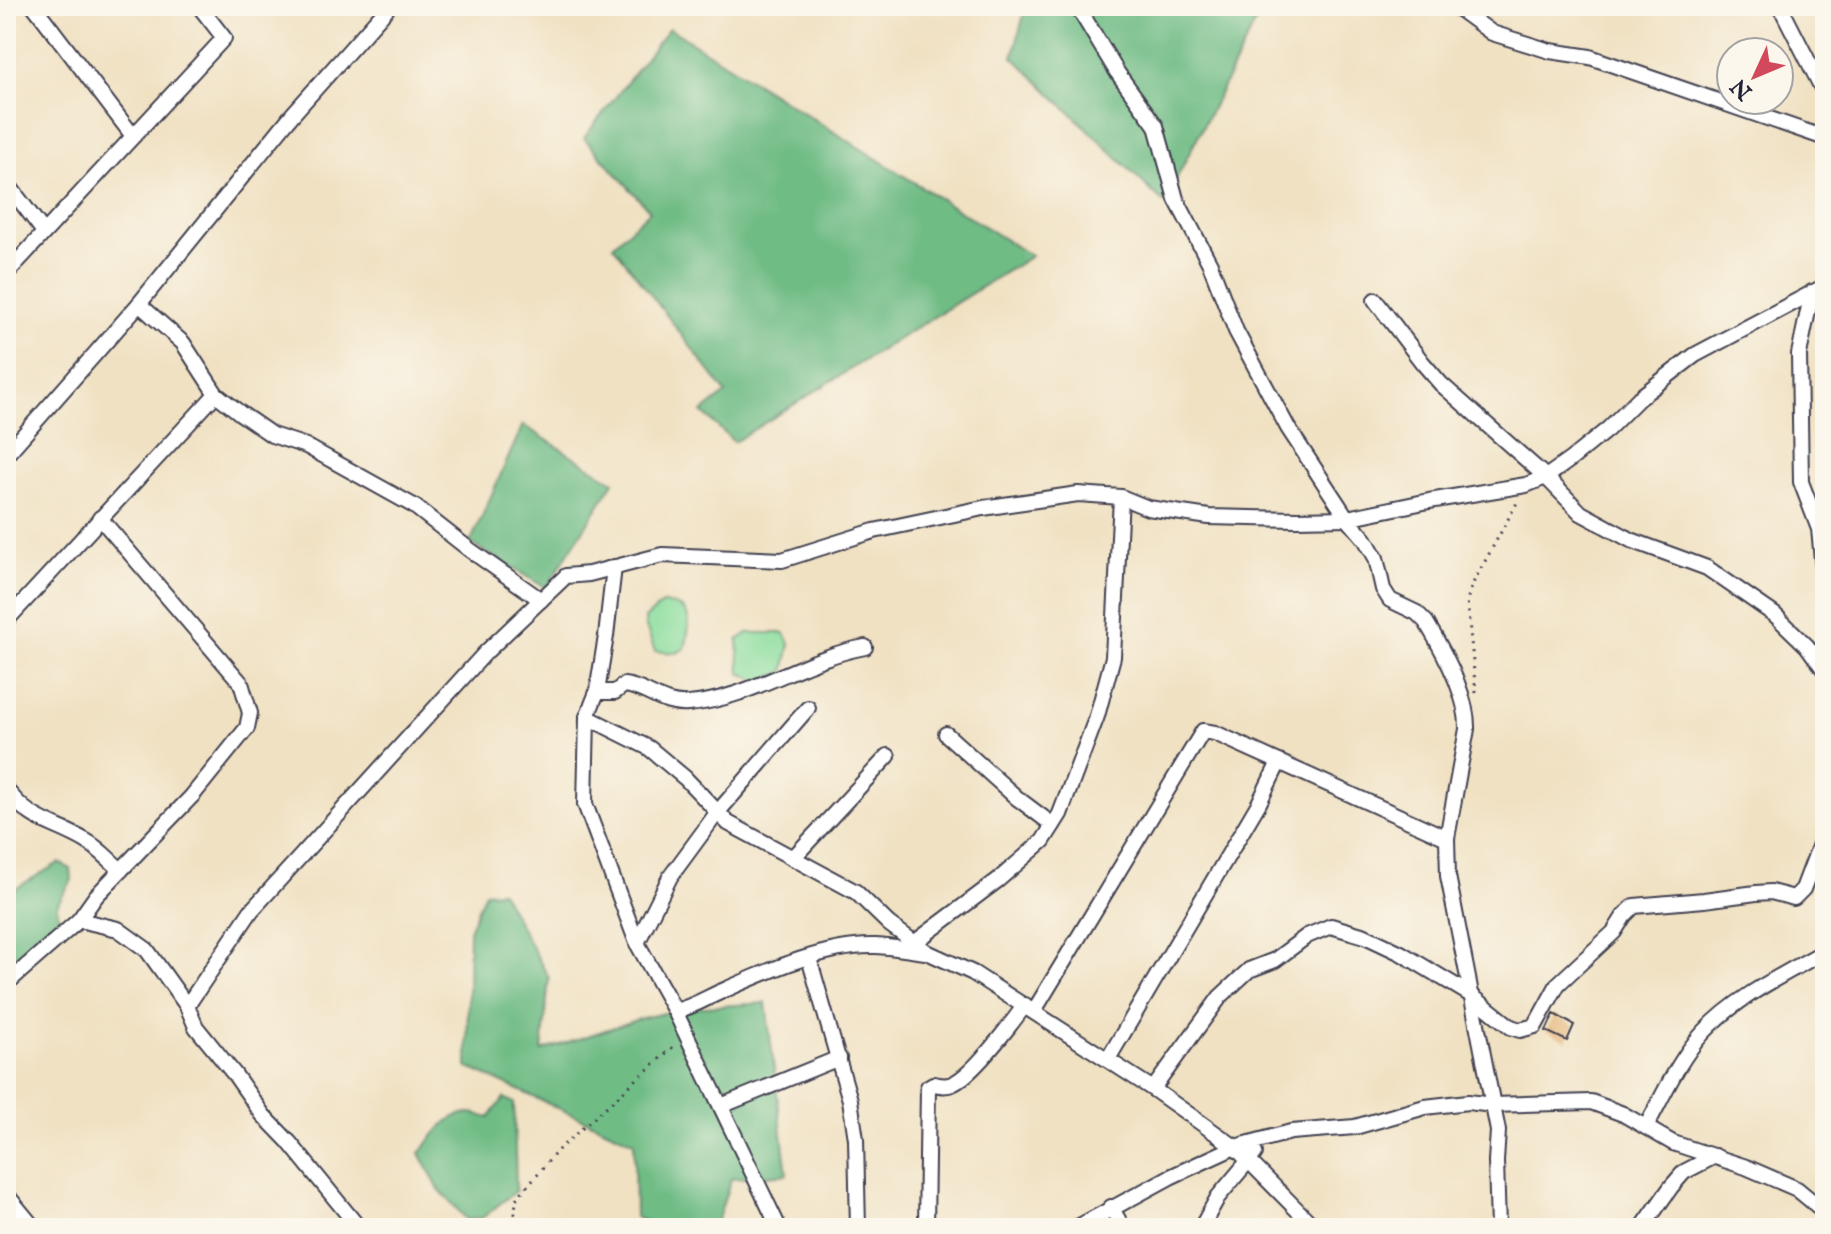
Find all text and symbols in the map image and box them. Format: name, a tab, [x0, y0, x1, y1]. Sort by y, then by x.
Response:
north arrow	[1715, 36, 1795, 116]
text: N	[1725, 72, 1759, 106]

